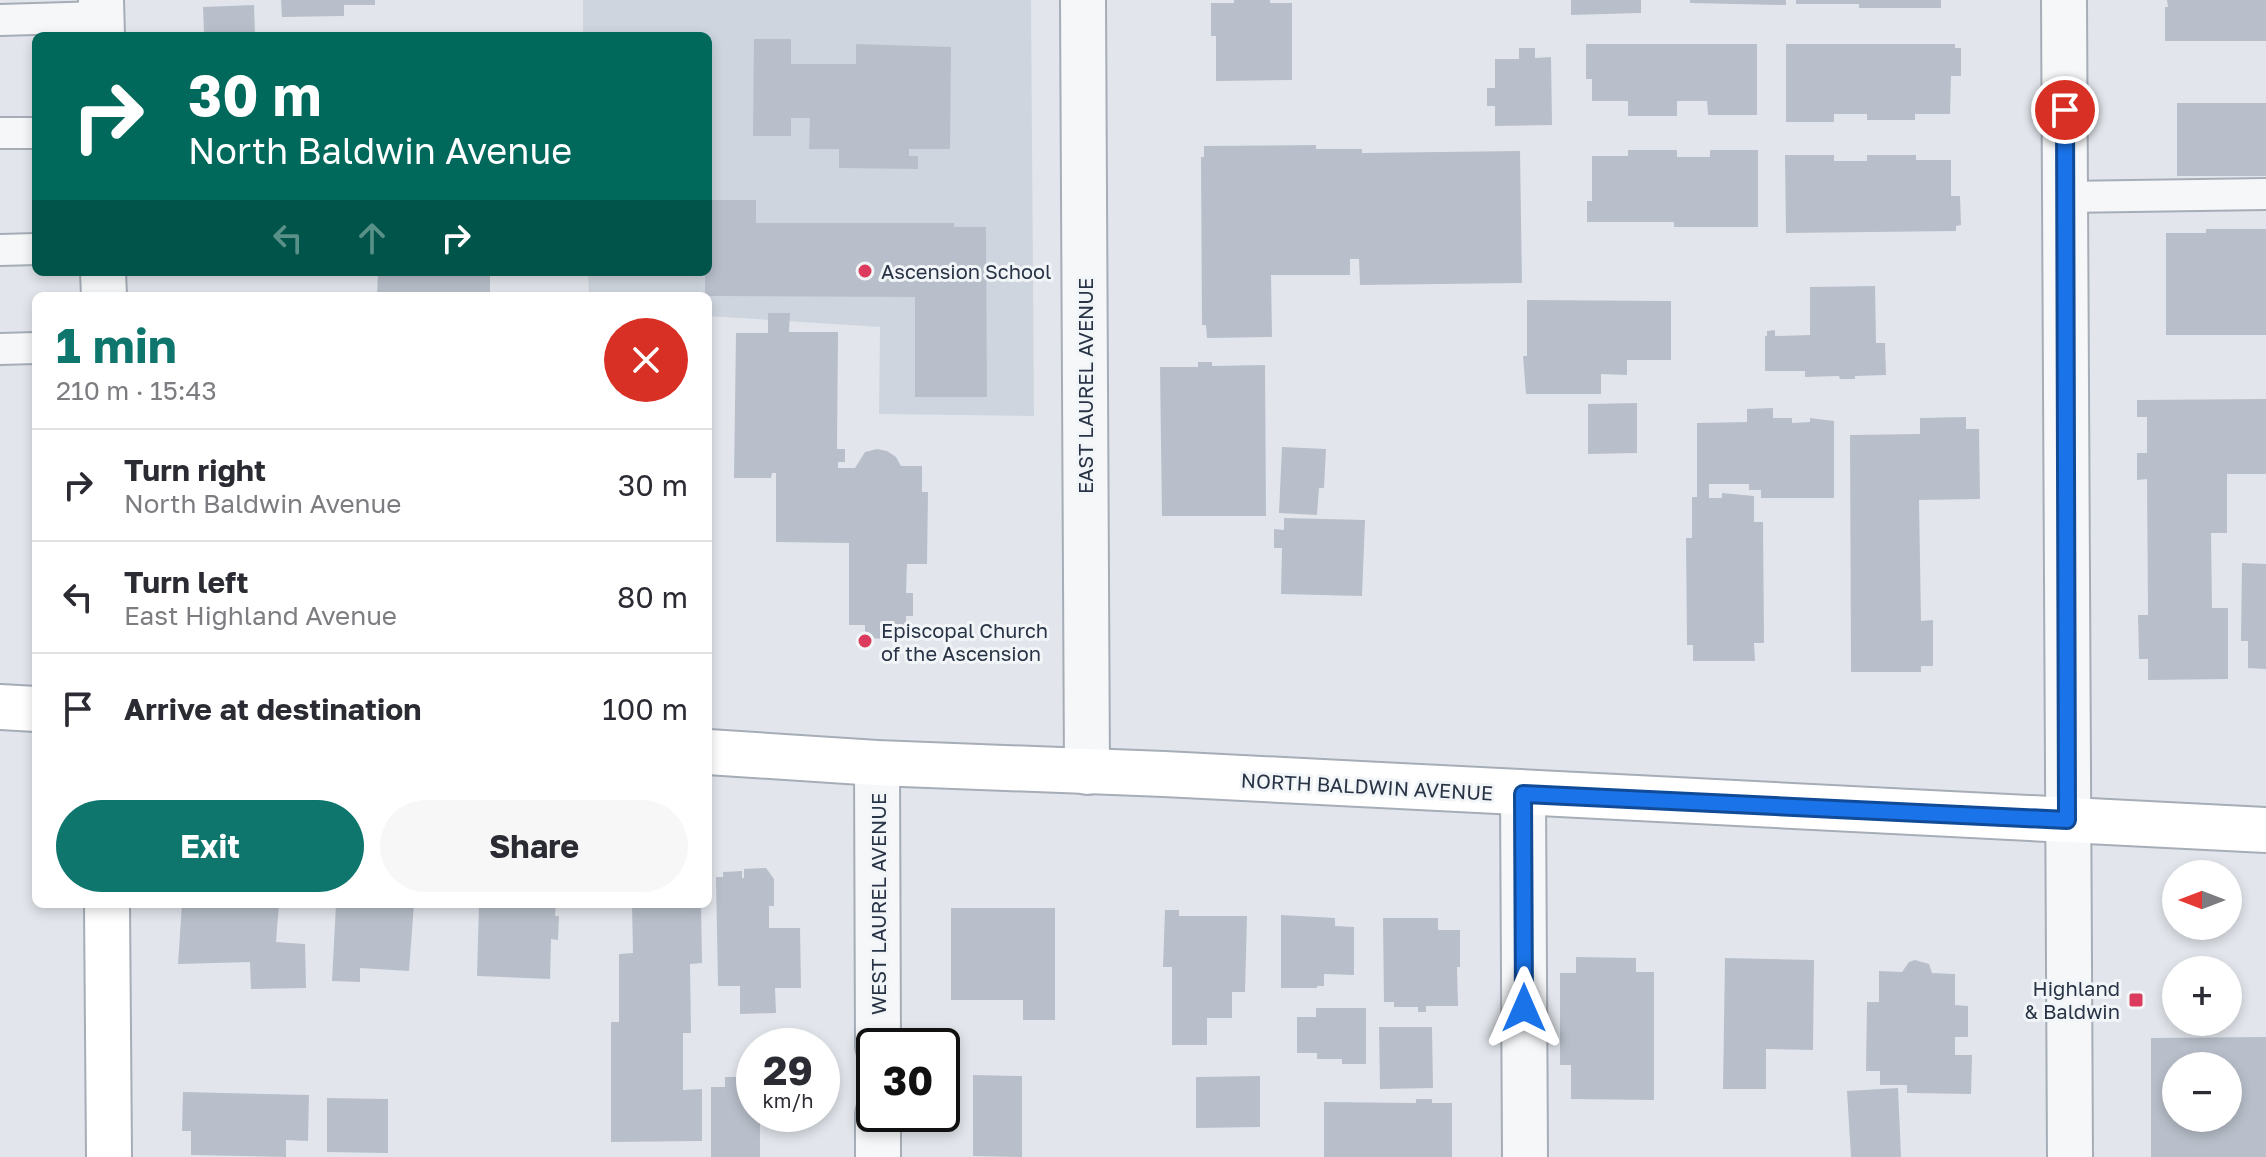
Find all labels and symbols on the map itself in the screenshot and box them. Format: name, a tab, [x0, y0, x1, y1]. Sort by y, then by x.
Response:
pin	[2031, 76, 2099, 144]
place label: Ascension School	[881, 259, 1051, 283]
marker: Ascension School	[856, 262, 874, 280]
street label: EAST LAUREL AVENUE	[1073, 278, 1097, 494]
place label: Episcopal Church of the Ascension	[881, 618, 1048, 665]
marker: Episcopal Church of the Ascension	[856, 632, 874, 650]
street label: NORTH BALDWIN AVENUE	[1240, 767, 1494, 805]
street label: WEST LAUREL AVENUE	[866, 793, 890, 1015]
north arrow	[2162, 860, 2242, 940]
position arrow	[1482, 966, 1566, 1050]
place label: Highland & Baldwin	[2025, 976, 2120, 1023]
marker: Highland & Baldwin	[2127, 991, 2145, 1009]
speed limit sign: 30	[856, 1028, 960, 1132]

